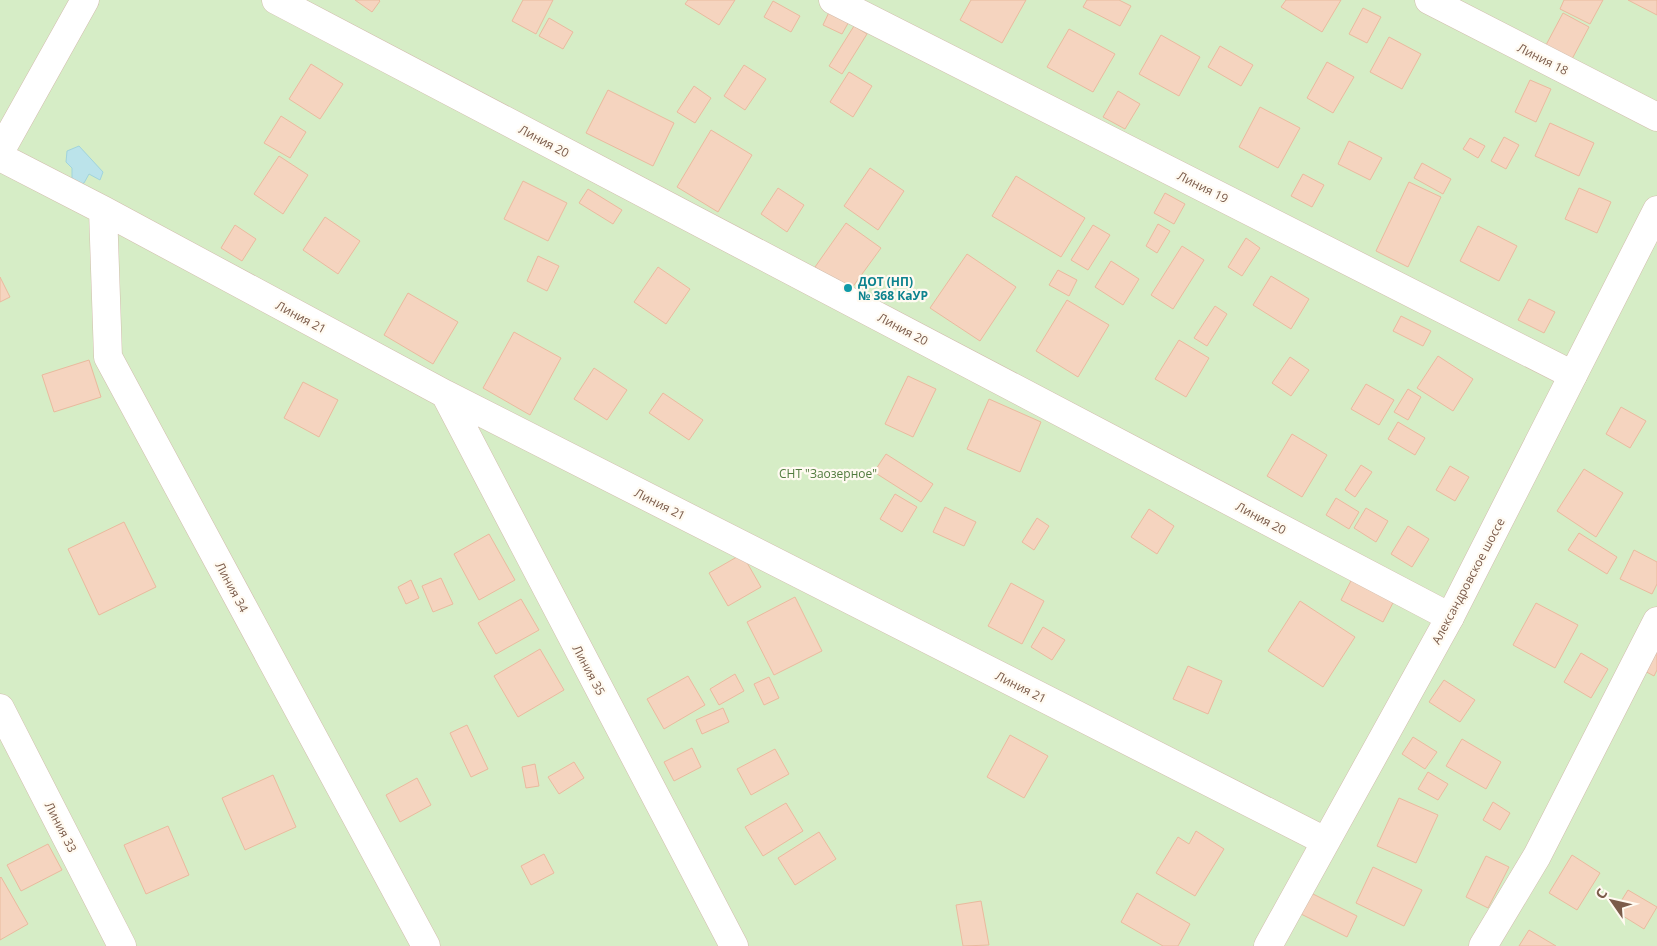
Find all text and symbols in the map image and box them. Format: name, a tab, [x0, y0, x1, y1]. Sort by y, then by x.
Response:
street label: Линия 18	[1515, 39, 1571, 79]
street label: Линия 20	[516, 121, 572, 161]
street label: Линия 19	[1175, 167, 1231, 207]
place label: ДОТ (НП) № 368 КаУР	[858, 273, 928, 304]
marker: ДОТ (НП) № 368 КаУР	[842, 282, 854, 294]
street label: Линия 21	[273, 297, 329, 337]
street label: Линия 20	[875, 309, 931, 349]
park label: СНТ "Заозерное"	[779, 465, 877, 482]
street label: Линия 21	[632, 484, 688, 524]
street label: Линия 20	[1233, 498, 1289, 538]
street label: Александровское шоссе	[1427, 515, 1509, 647]
street label: Линия 34	[212, 559, 252, 615]
street label: Линия 35	[569, 642, 609, 698]
street label: Линия 21	[993, 667, 1049, 707]
street label: Линия 33	[41, 799, 81, 855]
north arrow	[1587, 876, 1637, 926]
text: С	[1590, 884, 1611, 902]

